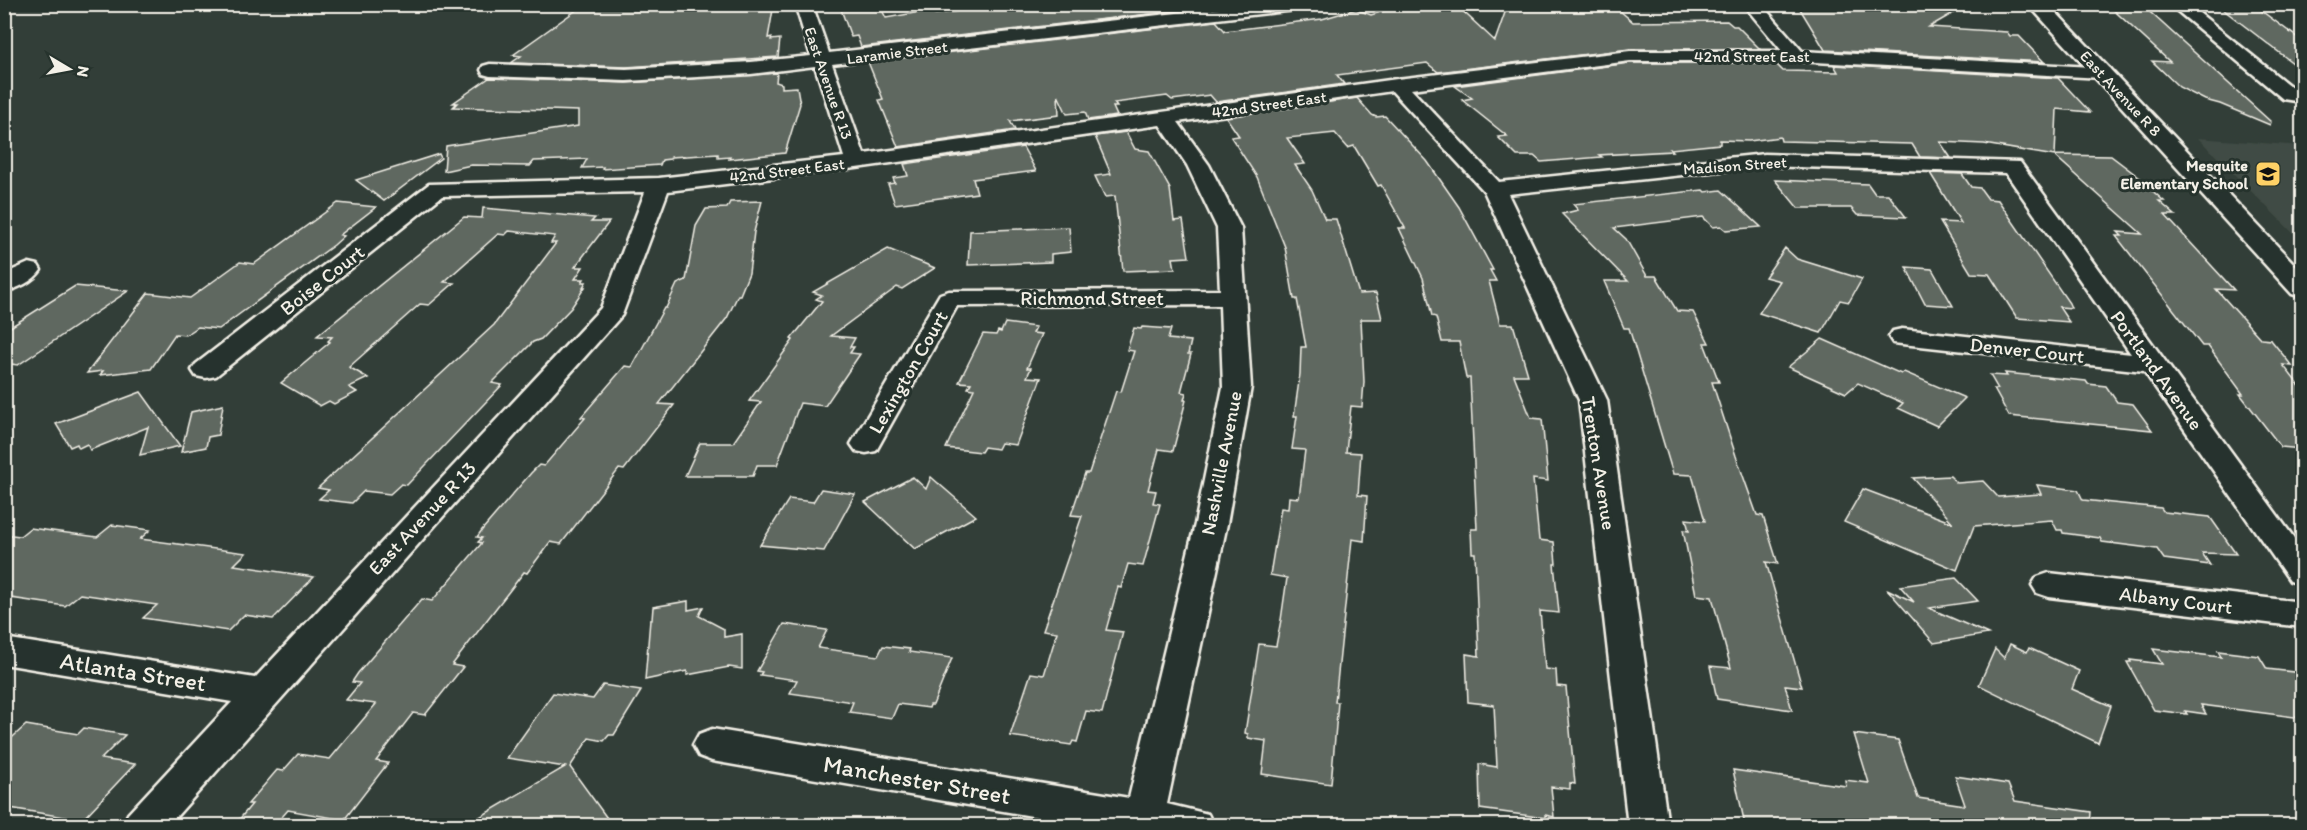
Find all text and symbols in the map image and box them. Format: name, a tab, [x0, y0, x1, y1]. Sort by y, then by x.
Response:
street label: East Avenue R 13	[800, 24, 857, 142]
street label: Laramie Street	[846, 37, 949, 68]
north arrow	[39, 39, 99, 99]
street label: 42nd Street East	[1694, 47, 1810, 66]
street label: East Avenue R 8	[2076, 47, 2165, 140]
text: N	[73, 65, 94, 78]
street label: 42nd Street East	[1210, 87, 1328, 122]
street label: Madison Street	[1682, 152, 1788, 179]
street label: 42nd Street East	[728, 154, 846, 187]
place label: Mesquite Elementary School	[2120, 156, 2248, 194]
school or university icon: Mesquite Elementary School	[2253, 159, 2283, 189]
street label: Boise Court	[275, 240, 369, 320]
street label: Richmond Street	[1020, 286, 1164, 310]
street label: Portland Avenue	[2106, 305, 2208, 435]
street label: Lexington Court	[863, 306, 953, 438]
street label: Denver Court	[1969, 332, 2086, 368]
street label: Nashville Avenue	[1195, 389, 1247, 537]
street label: Trenton Avenue	[1577, 394, 1621, 532]
street label: East Avenue R 13	[363, 456, 481, 580]
street label: Albany Court	[2118, 581, 2234, 619]
street label: Atlanta Street	[58, 646, 208, 697]
street label: Manchester Street	[821, 749, 1013, 810]

